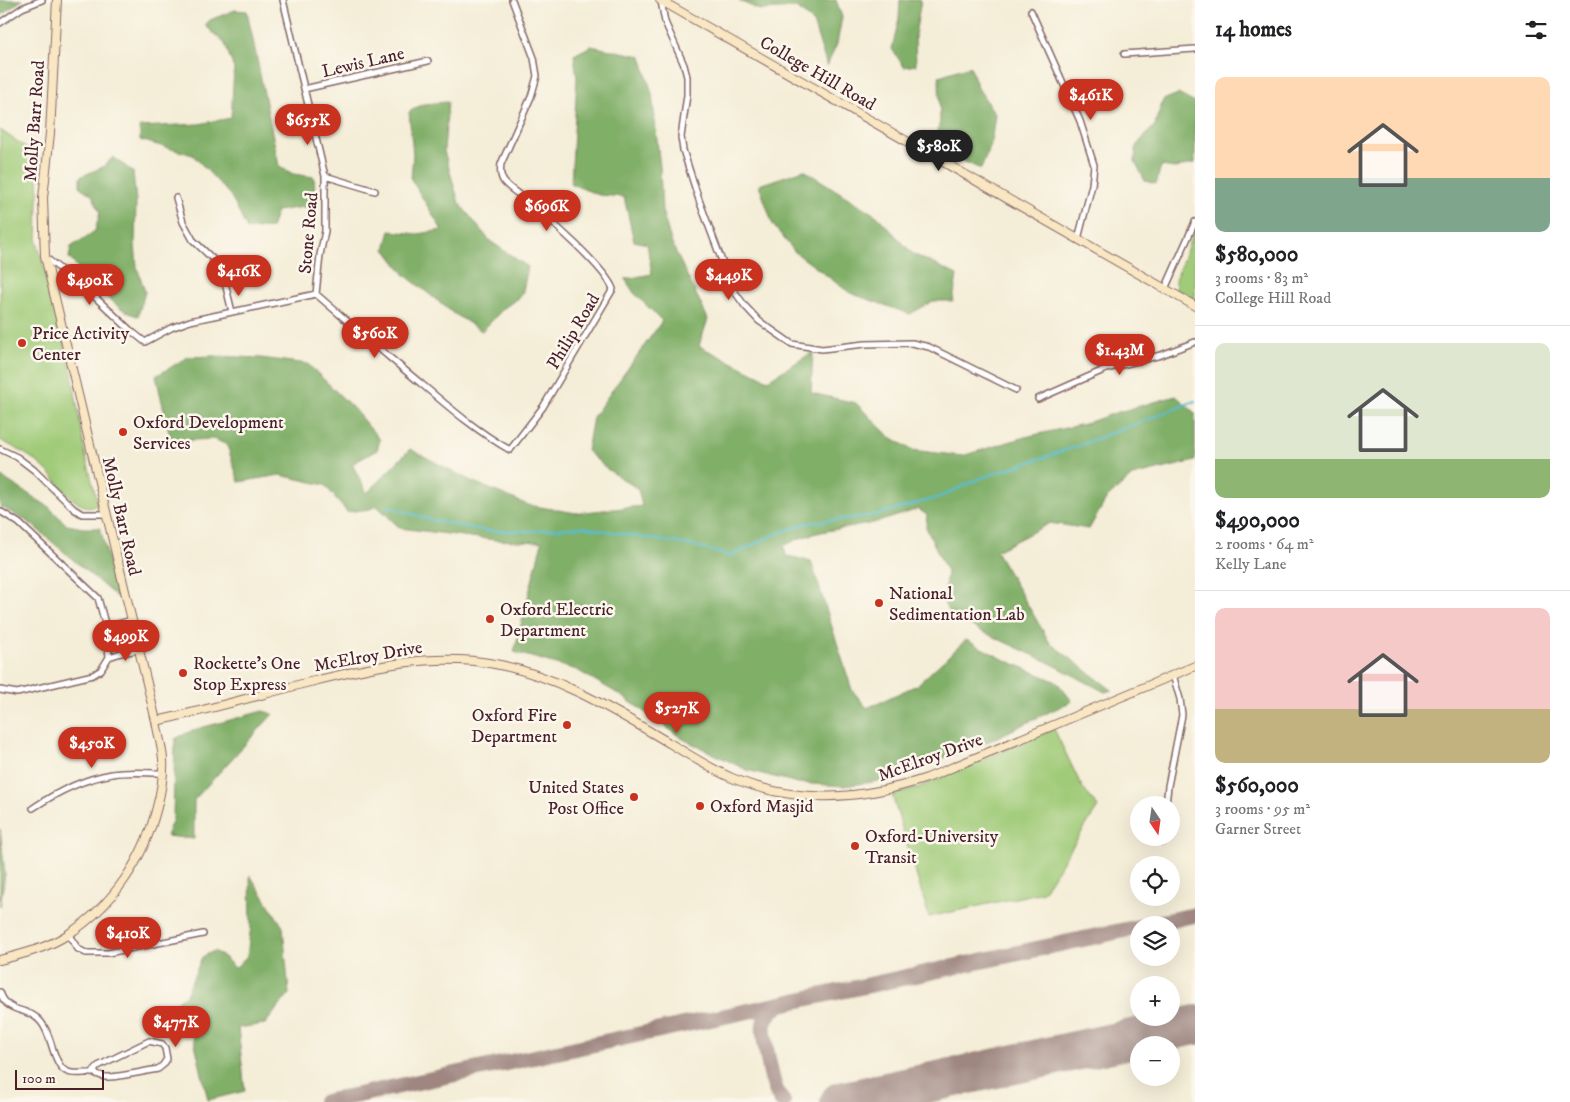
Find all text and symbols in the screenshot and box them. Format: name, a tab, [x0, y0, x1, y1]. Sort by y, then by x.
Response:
icon: filters	[1522, 16, 1550, 44]
text: 14 homes	[1215, 17, 1292, 43]
street label: College Hill Road	[755, 32, 880, 116]
street label: Lewis Lane	[320, 43, 407, 83]
street label: Molly Barr Road	[20, 60, 50, 182]
pin: $461K	[1056, 78, 1126, 121]
text: $461K	[1069, 85, 1113, 105]
pin: $655K	[273, 104, 343, 146]
text: $655K	[286, 110, 330, 130]
icon: home	[1338, 110, 1428, 200]
pin: $580K	[904, 130, 974, 172]
text: $580K	[917, 136, 961, 156]
pin: $696K	[512, 190, 582, 232]
street label: Stone Road	[294, 191, 324, 275]
text: $696K	[525, 196, 569, 216]
text: $580,000	[1215, 242, 1298, 268]
pin: $416K	[204, 254, 274, 297]
pin: $449K	[694, 258, 764, 301]
text: $416K	[217, 261, 261, 281]
pin: $490K	[55, 264, 125, 306]
text: $449K	[706, 265, 752, 285]
text: 3 rooms · 83 m²	[1215, 268, 1308, 288]
text: $490K	[67, 270, 113, 290]
text: College Hill Road	[1215, 288, 1331, 308]
street label: Philip Road	[543, 290, 605, 374]
pin: $560K	[340, 316, 410, 359]
place label: Price Activity Center	[32, 323, 130, 366]
text: $560K	[353, 323, 397, 343]
pin: $1.43M	[1079, 334, 1161, 376]
marker: Price Activity Center	[16, 337, 28, 349]
text: $1.43M	[1096, 340, 1144, 360]
icon: home	[1338, 375, 1428, 465]
place label: Oxford Development Services	[133, 412, 284, 455]
marker: Oxford Development Services	[117, 426, 129, 438]
street label: Molly Barr Road	[97, 455, 145, 578]
text: $490,000	[1215, 508, 1300, 534]
text: 2 rooms · 64 m²	[1215, 534, 1314, 554]
text: Kelly Lane	[1215, 554, 1286, 574]
place label: National Sedimentation Lab	[889, 583, 1025, 626]
marker: National Sedimentation Lab	[873, 597, 885, 609]
place label: Oxford Electric Department	[500, 599, 614, 642]
marker: Oxford Electric Department	[484, 613, 496, 625]
pin: $499K	[91, 620, 161, 662]
text: $499K	[103, 626, 149, 646]
street label: McElroy Drive	[312, 637, 424, 677]
icon: home	[1338, 640, 1428, 730]
place label: Rockette's One Stop Express	[193, 653, 300, 696]
marker: Rockette's One Stop Express	[177, 667, 189, 679]
pin: $527K	[642, 692, 712, 734]
text: $527K	[655, 698, 699, 718]
place label: Oxford Fire Department	[471, 705, 557, 748]
marker: Oxford Fire Department	[561, 719, 573, 731]
pin: $450K	[57, 726, 127, 769]
street label: McElroy Drive	[875, 729, 986, 787]
text: $450K	[69, 733, 115, 753]
text: $560,000	[1215, 773, 1299, 799]
place label: United States Post Office	[528, 777, 624, 820]
marker: United States Post Office	[628, 791, 640, 803]
place label: Oxford Masjid	[710, 796, 813, 818]
north arrow	[1130, 796, 1180, 846]
map controls	[1130, 796, 1180, 1086]
text: 3 rooms · 95 m²	[1215, 799, 1310, 819]
marker: Oxford Masjid	[694, 800, 706, 812]
text: Garner Street	[1215, 819, 1301, 839]
place label: Oxford-University Transit	[865, 826, 999, 869]
marker: Oxford-University Transit	[849, 840, 861, 852]
button: locate	[1130, 856, 1180, 906]
pin: $410K	[93, 916, 163, 959]
button: layers	[1130, 916, 1180, 966]
text: $410K	[106, 923, 150, 943]
button: +	[1130, 976, 1180, 1026]
pin: $477K	[141, 1006, 211, 1048]
text: $477K	[153, 1012, 199, 1032]
button: −	[1130, 1036, 1180, 1086]
scale bar	[15, 1067, 104, 1090]
text: 100 m	[22, 1070, 56, 1088]

